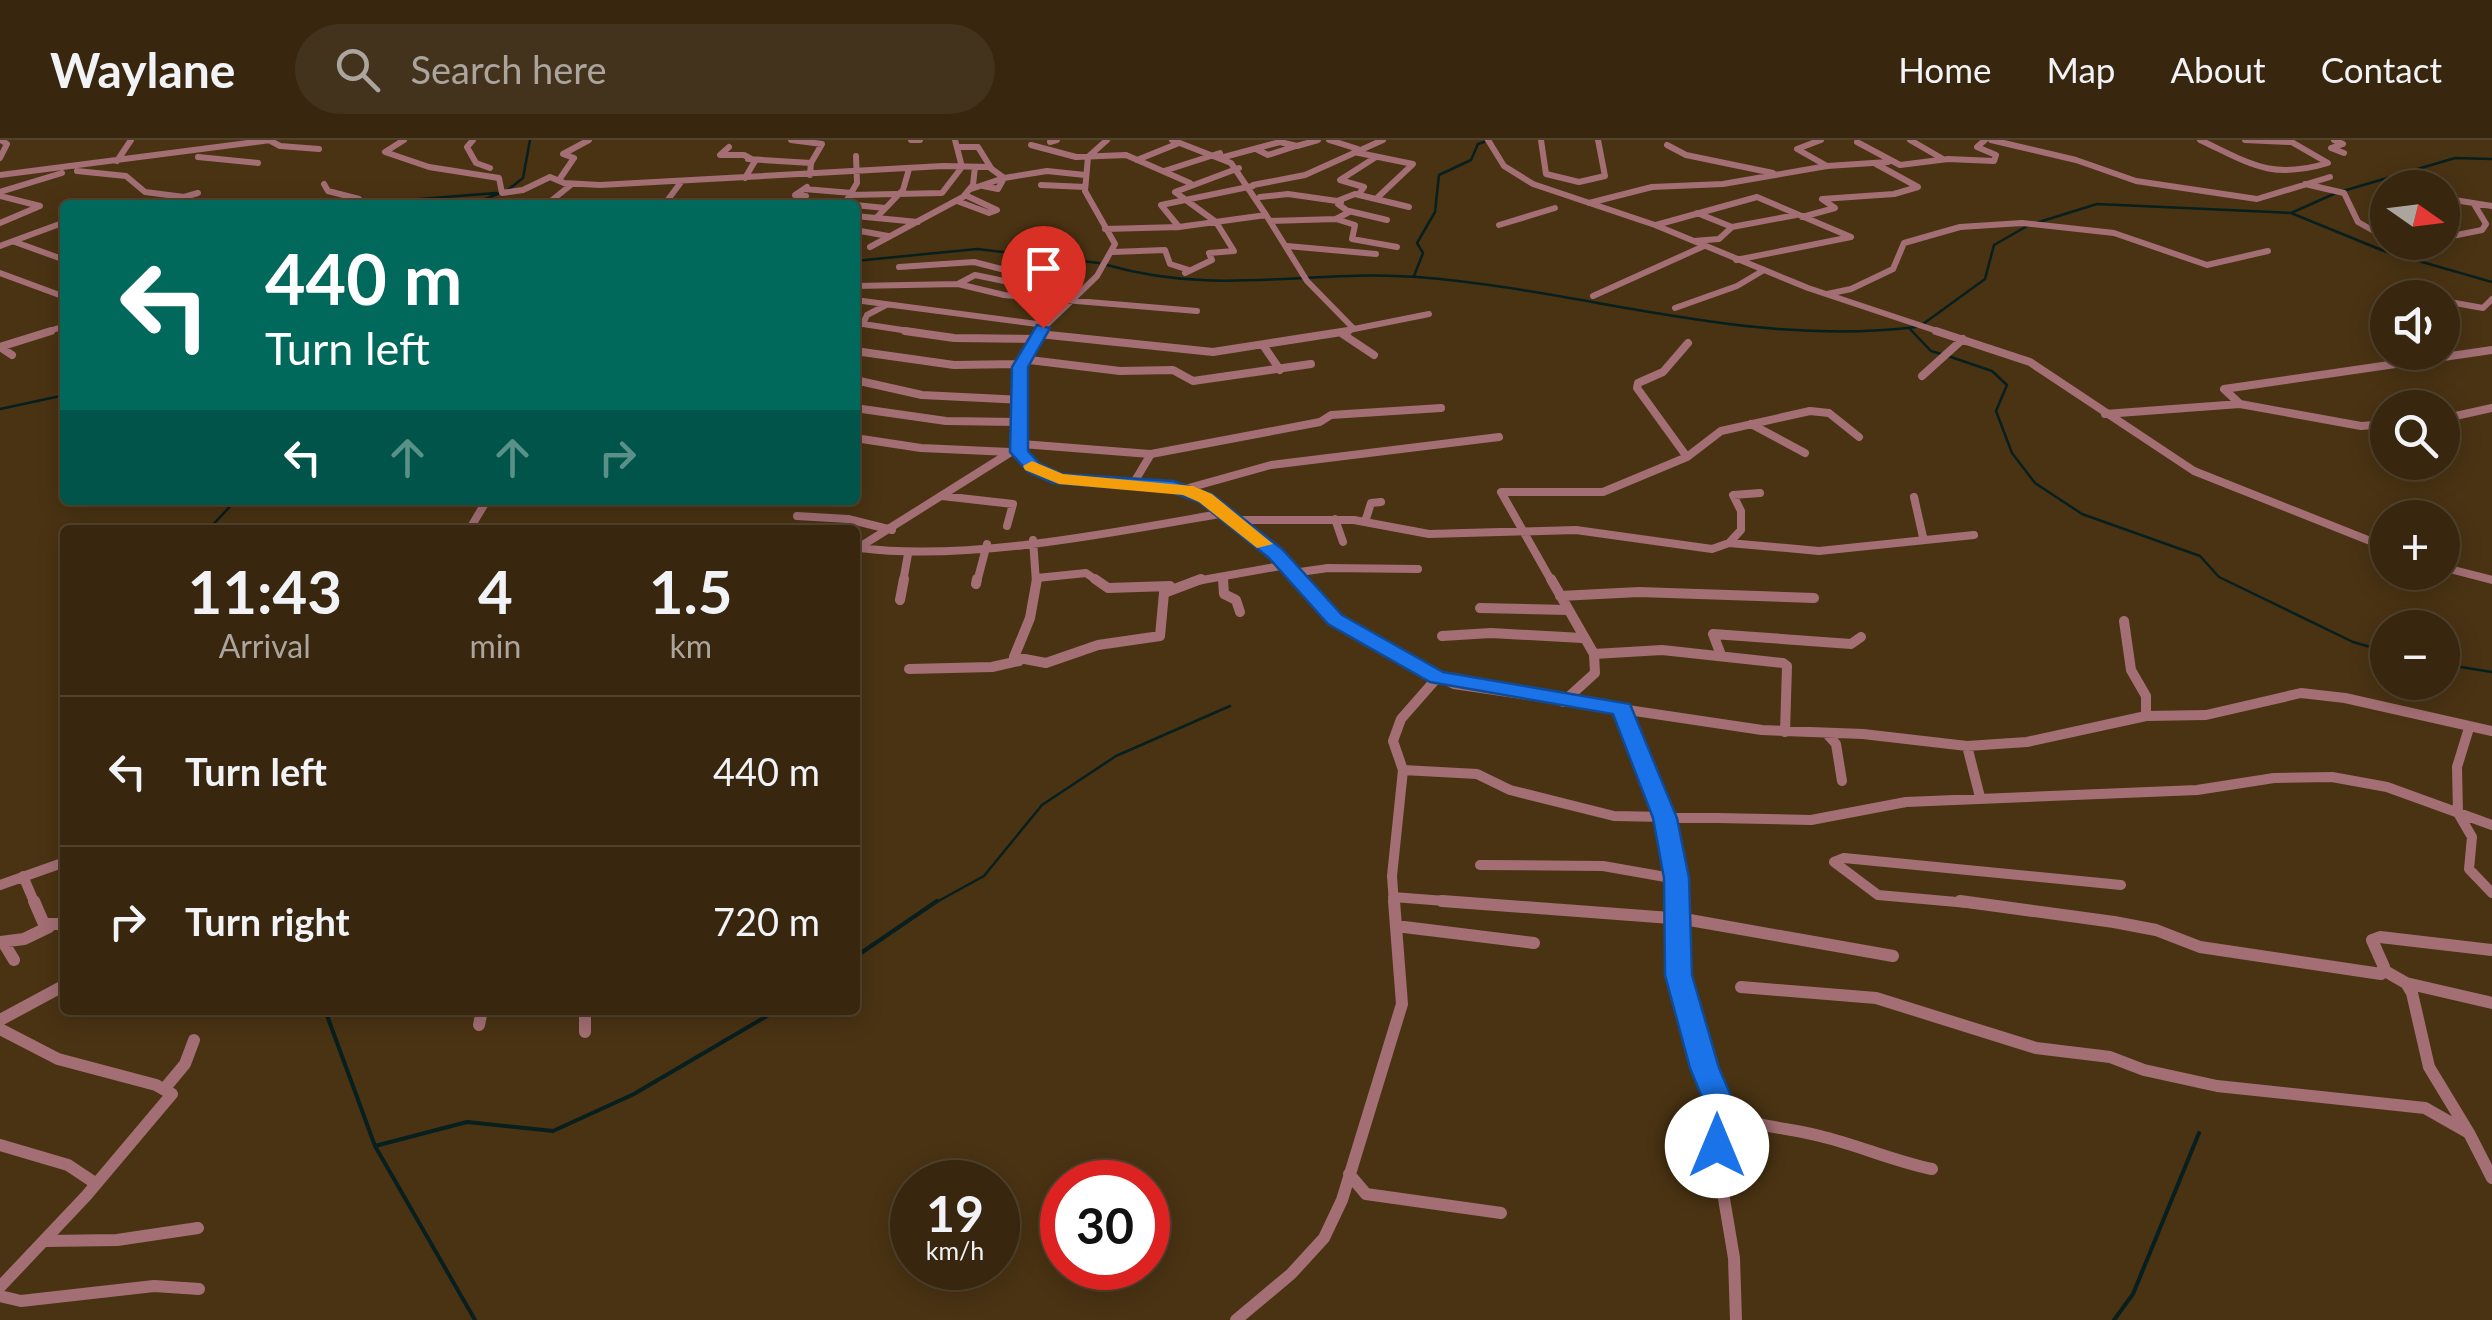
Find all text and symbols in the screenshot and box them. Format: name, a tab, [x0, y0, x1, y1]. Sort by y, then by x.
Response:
search box	[295, 24, 995, 114]
text: Waylane	[50, 41, 235, 98]
icon: search	[330, 42, 385, 97]
text: Search here	[410, 46, 606, 92]
text: Home	[1898, 48, 1991, 90]
text: Map	[2046, 48, 2115, 90]
text: About	[2170, 48, 2266, 90]
text: Contact	[2321, 48, 2442, 90]
north arrow	[2370, 170, 2460, 260]
map controls	[2370, 170, 2460, 700]
pin	[1001, 226, 1086, 329]
text: 440 m	[265, 236, 462, 320]
icon: left	[100, 240, 230, 370]
icon: arrive	[1016, 241, 1071, 296]
button: sound	[2370, 280, 2460, 370]
text: Turn left	[265, 321, 430, 375]
button: search	[2370, 390, 2460, 480]
icon: left	[275, 430, 330, 485]
icon: ahead	[380, 430, 435, 485]
icon: ahead	[485, 430, 540, 485]
icon: right	[590, 430, 645, 485]
button: +	[2370, 500, 2460, 590]
text: 11:43	[187, 555, 342, 627]
text: 4	[478, 555, 513, 627]
text: 1.5	[649, 555, 733, 627]
button: −	[2370, 610, 2460, 700]
text: Arrival	[219, 626, 311, 665]
text: min	[469, 626, 521, 665]
text: km	[669, 626, 712, 665]
icon: left	[100, 744, 155, 799]
text: Turn left	[185, 748, 327, 794]
text: 440 m	[713, 748, 820, 794]
icon: right	[100, 894, 155, 949]
text: Turn right	[185, 898, 350, 944]
text: 720 m	[713, 898, 820, 944]
position arrow	[1665, 1094, 1769, 1198]
speed limit sign: 30	[1040, 1160, 1170, 1290]
text: 19	[926, 1183, 984, 1243]
text: km/h	[926, 1235, 984, 1265]

